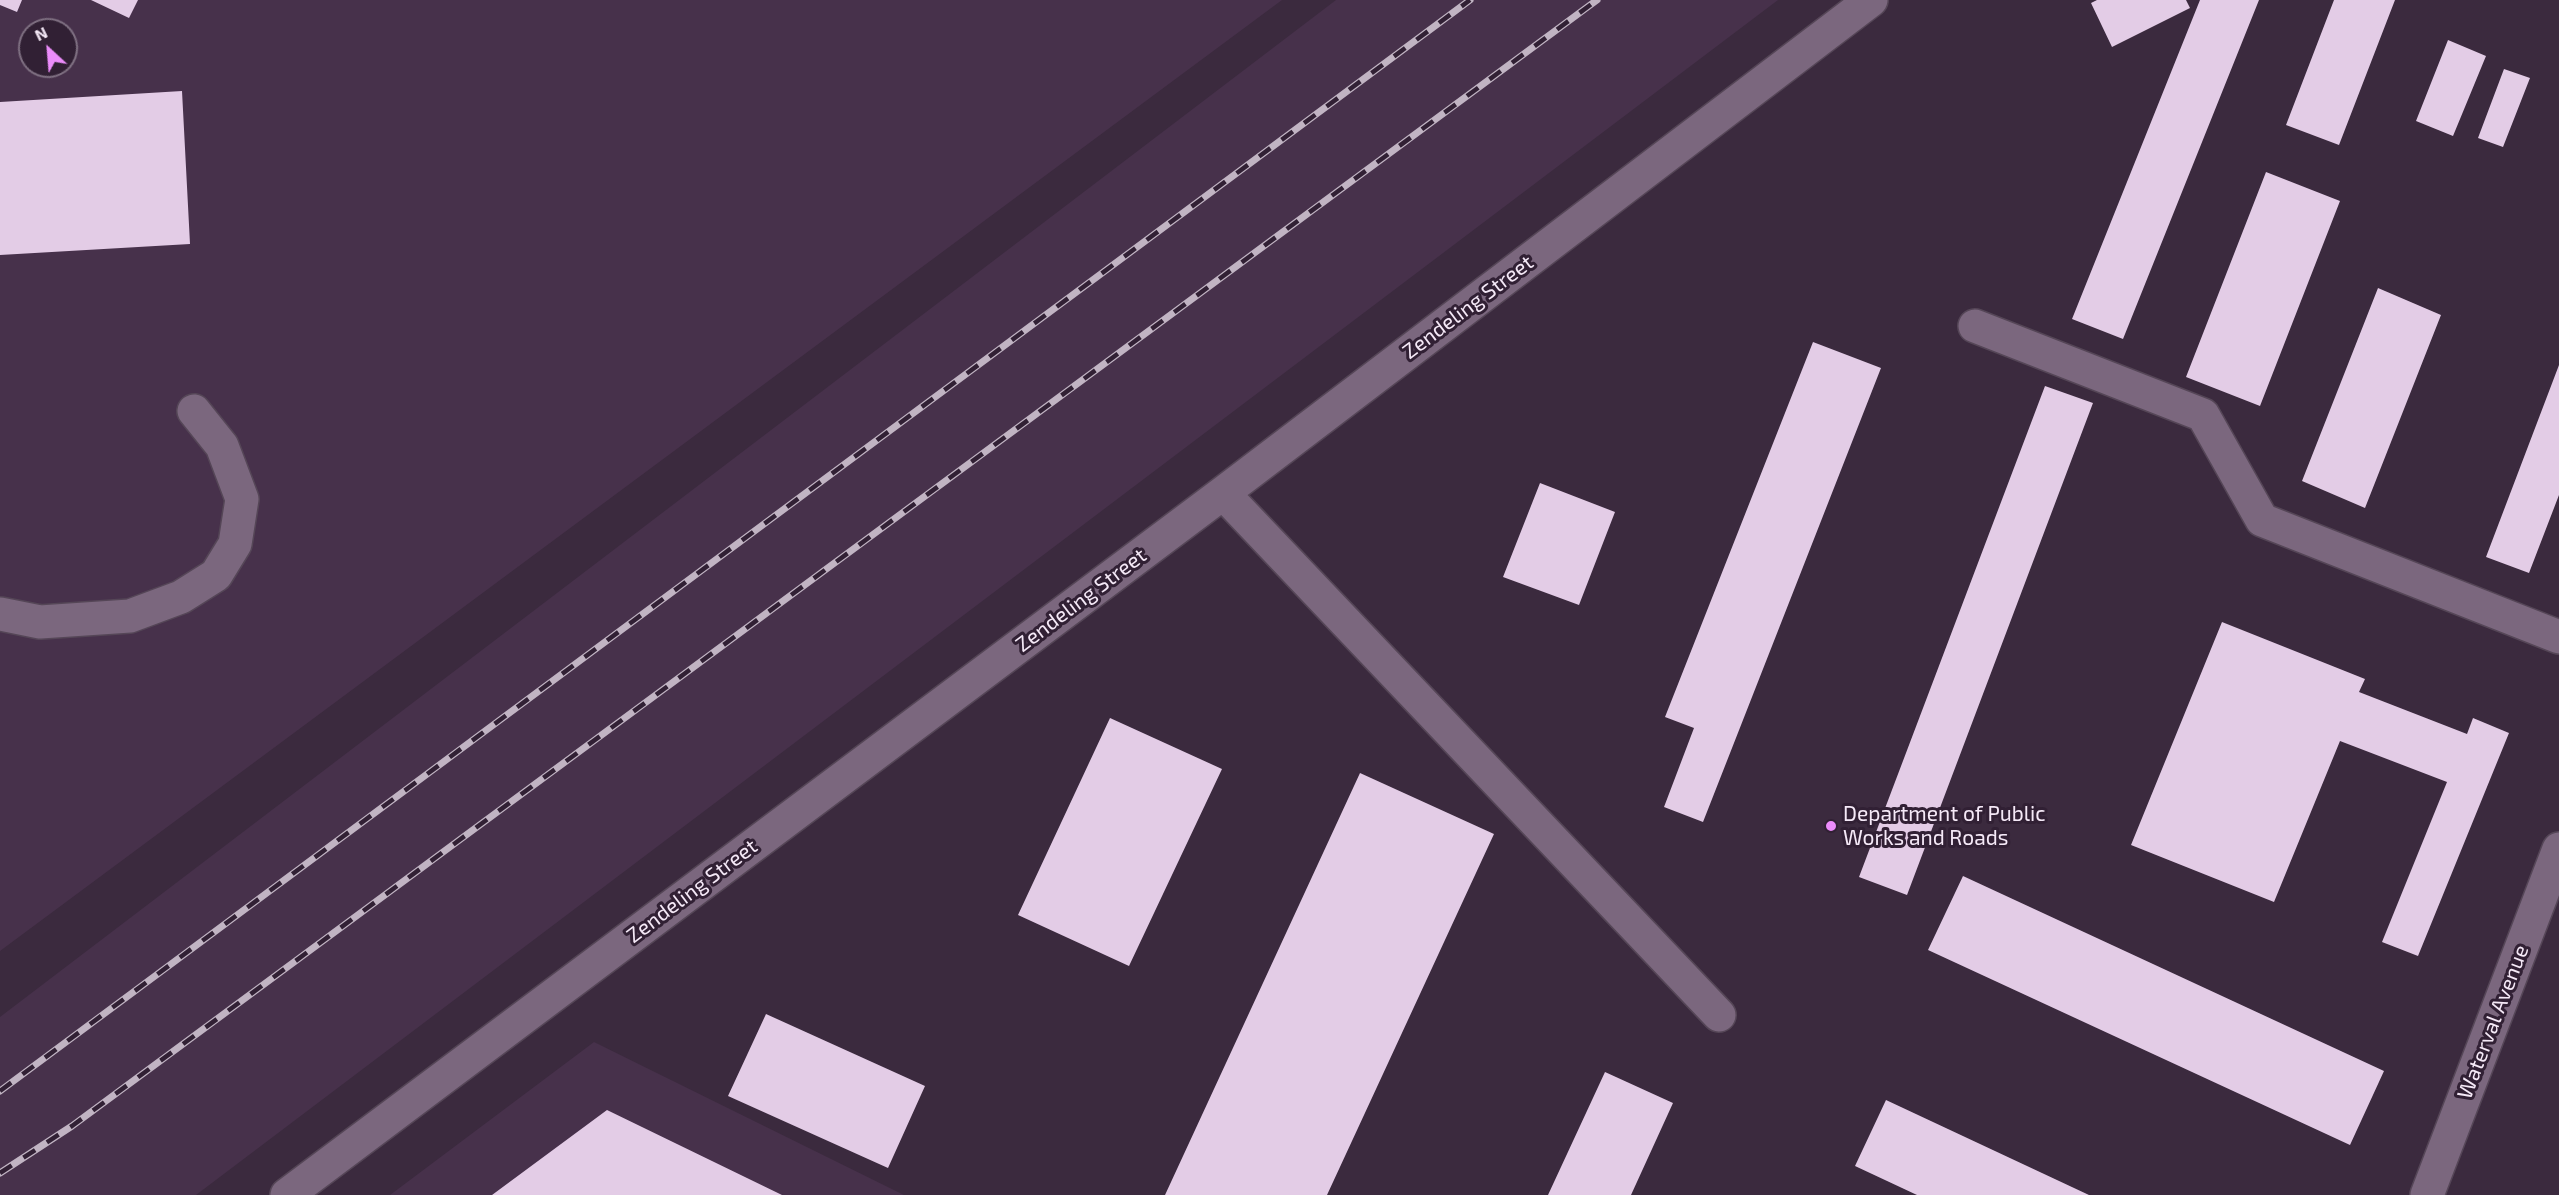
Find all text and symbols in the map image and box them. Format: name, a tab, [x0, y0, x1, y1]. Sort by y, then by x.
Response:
north arrow	[18, 18, 78, 78]
text: N	[31, 22, 50, 44]
street label: Zendeling Street	[1398, 250, 1538, 364]
street label: Zendeling Street	[1011, 543, 1151, 657]
place label: Department of Public Works and Roads	[1843, 801, 2046, 851]
marker: Department of Public Works and Roads	[1824, 819, 1838, 833]
street label: Zendeling Street	[622, 834, 762, 948]
street label: Waterval Avenue	[2452, 942, 2534, 1102]

